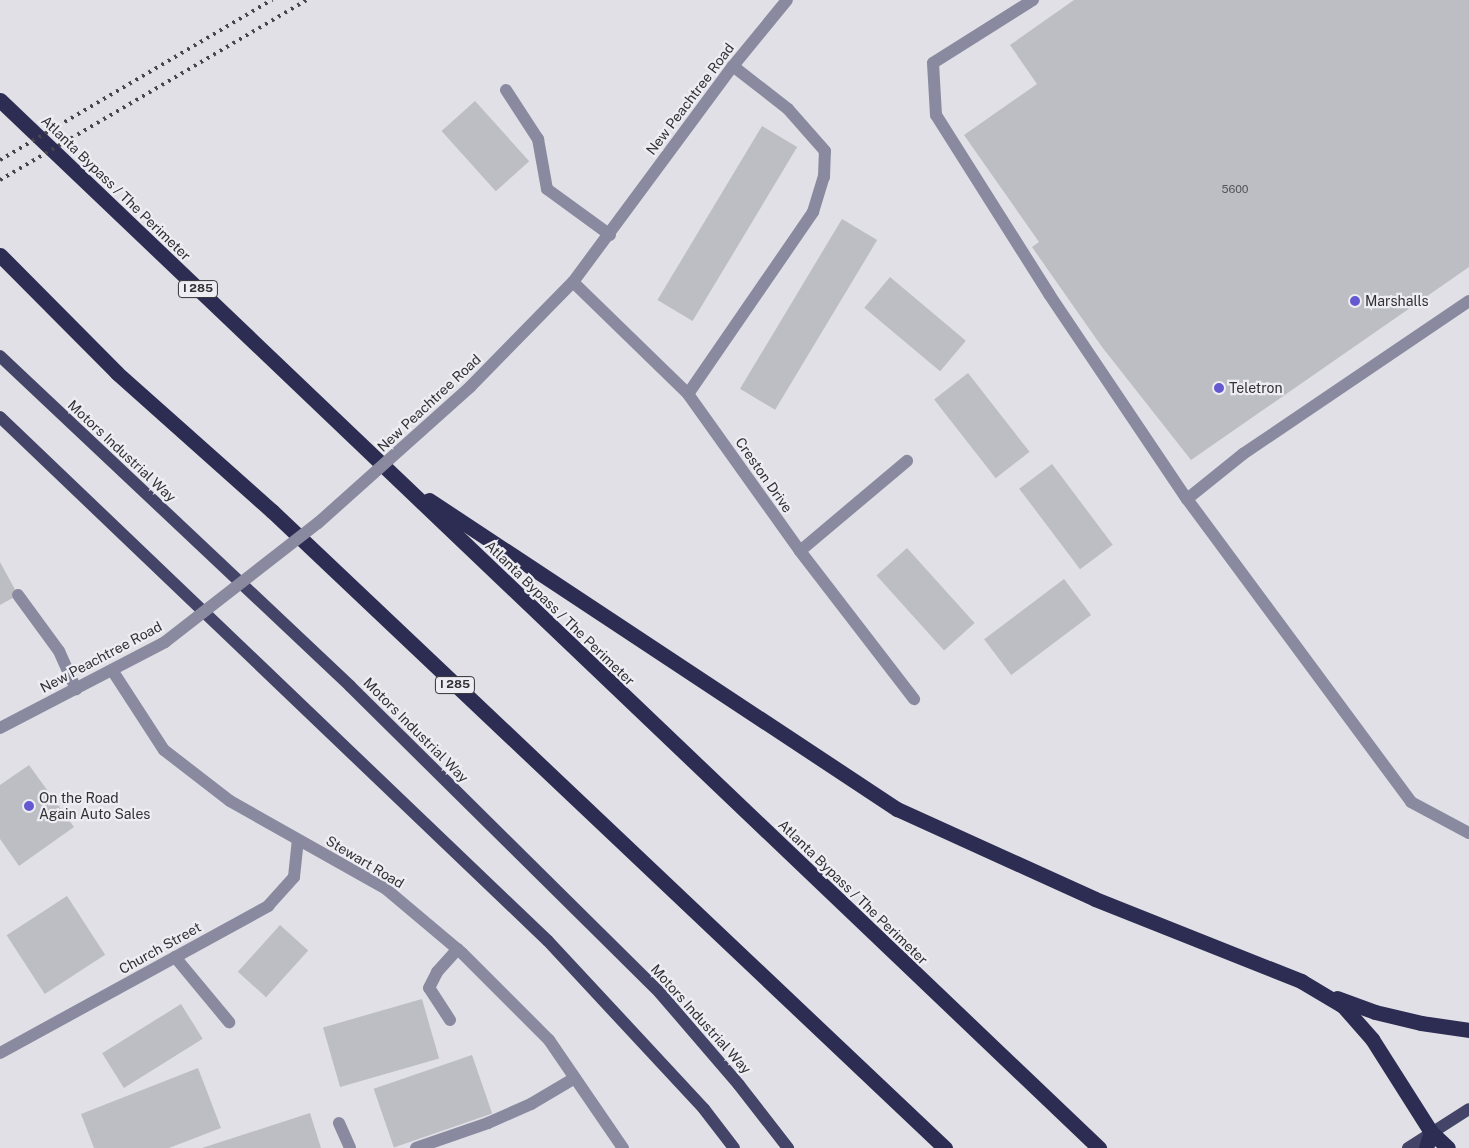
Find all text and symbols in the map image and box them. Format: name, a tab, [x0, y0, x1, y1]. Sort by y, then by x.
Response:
street label: New Peachtree Road	[643, 40, 737, 158]
street label: Atlanta Bypass / The Perimeter	[38, 112, 194, 264]
house number: 5600	[1221, 182, 1249, 196]
road number: I 285	[177, 280, 219, 298]
place label: Marshalls	[1365, 293, 1429, 309]
marker: Marshalls	[1349, 295, 1361, 307]
street label: New Peachtree Road	[374, 351, 484, 455]
place label: Teletron	[1229, 380, 1283, 396]
marker: Teletron	[1213, 382, 1225, 394]
street label: Motors Industrial Way	[64, 396, 180, 506]
street label: Creston Drive	[732, 434, 796, 516]
street label: Atlanta Bypass / The Perimeter	[482, 537, 638, 689]
street label: New Peachtree Road	[37, 618, 165, 696]
street label: Motors Industrial Way	[360, 674, 472, 786]
road number: I 285	[434, 676, 476, 694]
place label: On the Road Again Auto Sales	[39, 790, 150, 822]
marker: On the Road Again Auto Sales	[23, 800, 35, 812]
street label: Atlanta Bypass / The Perimeter	[775, 816, 931, 968]
street label: Stewart Road	[323, 832, 407, 892]
street label: Church Street	[116, 919, 204, 977]
street label: Motors Industrial Way	[647, 961, 755, 1077]

